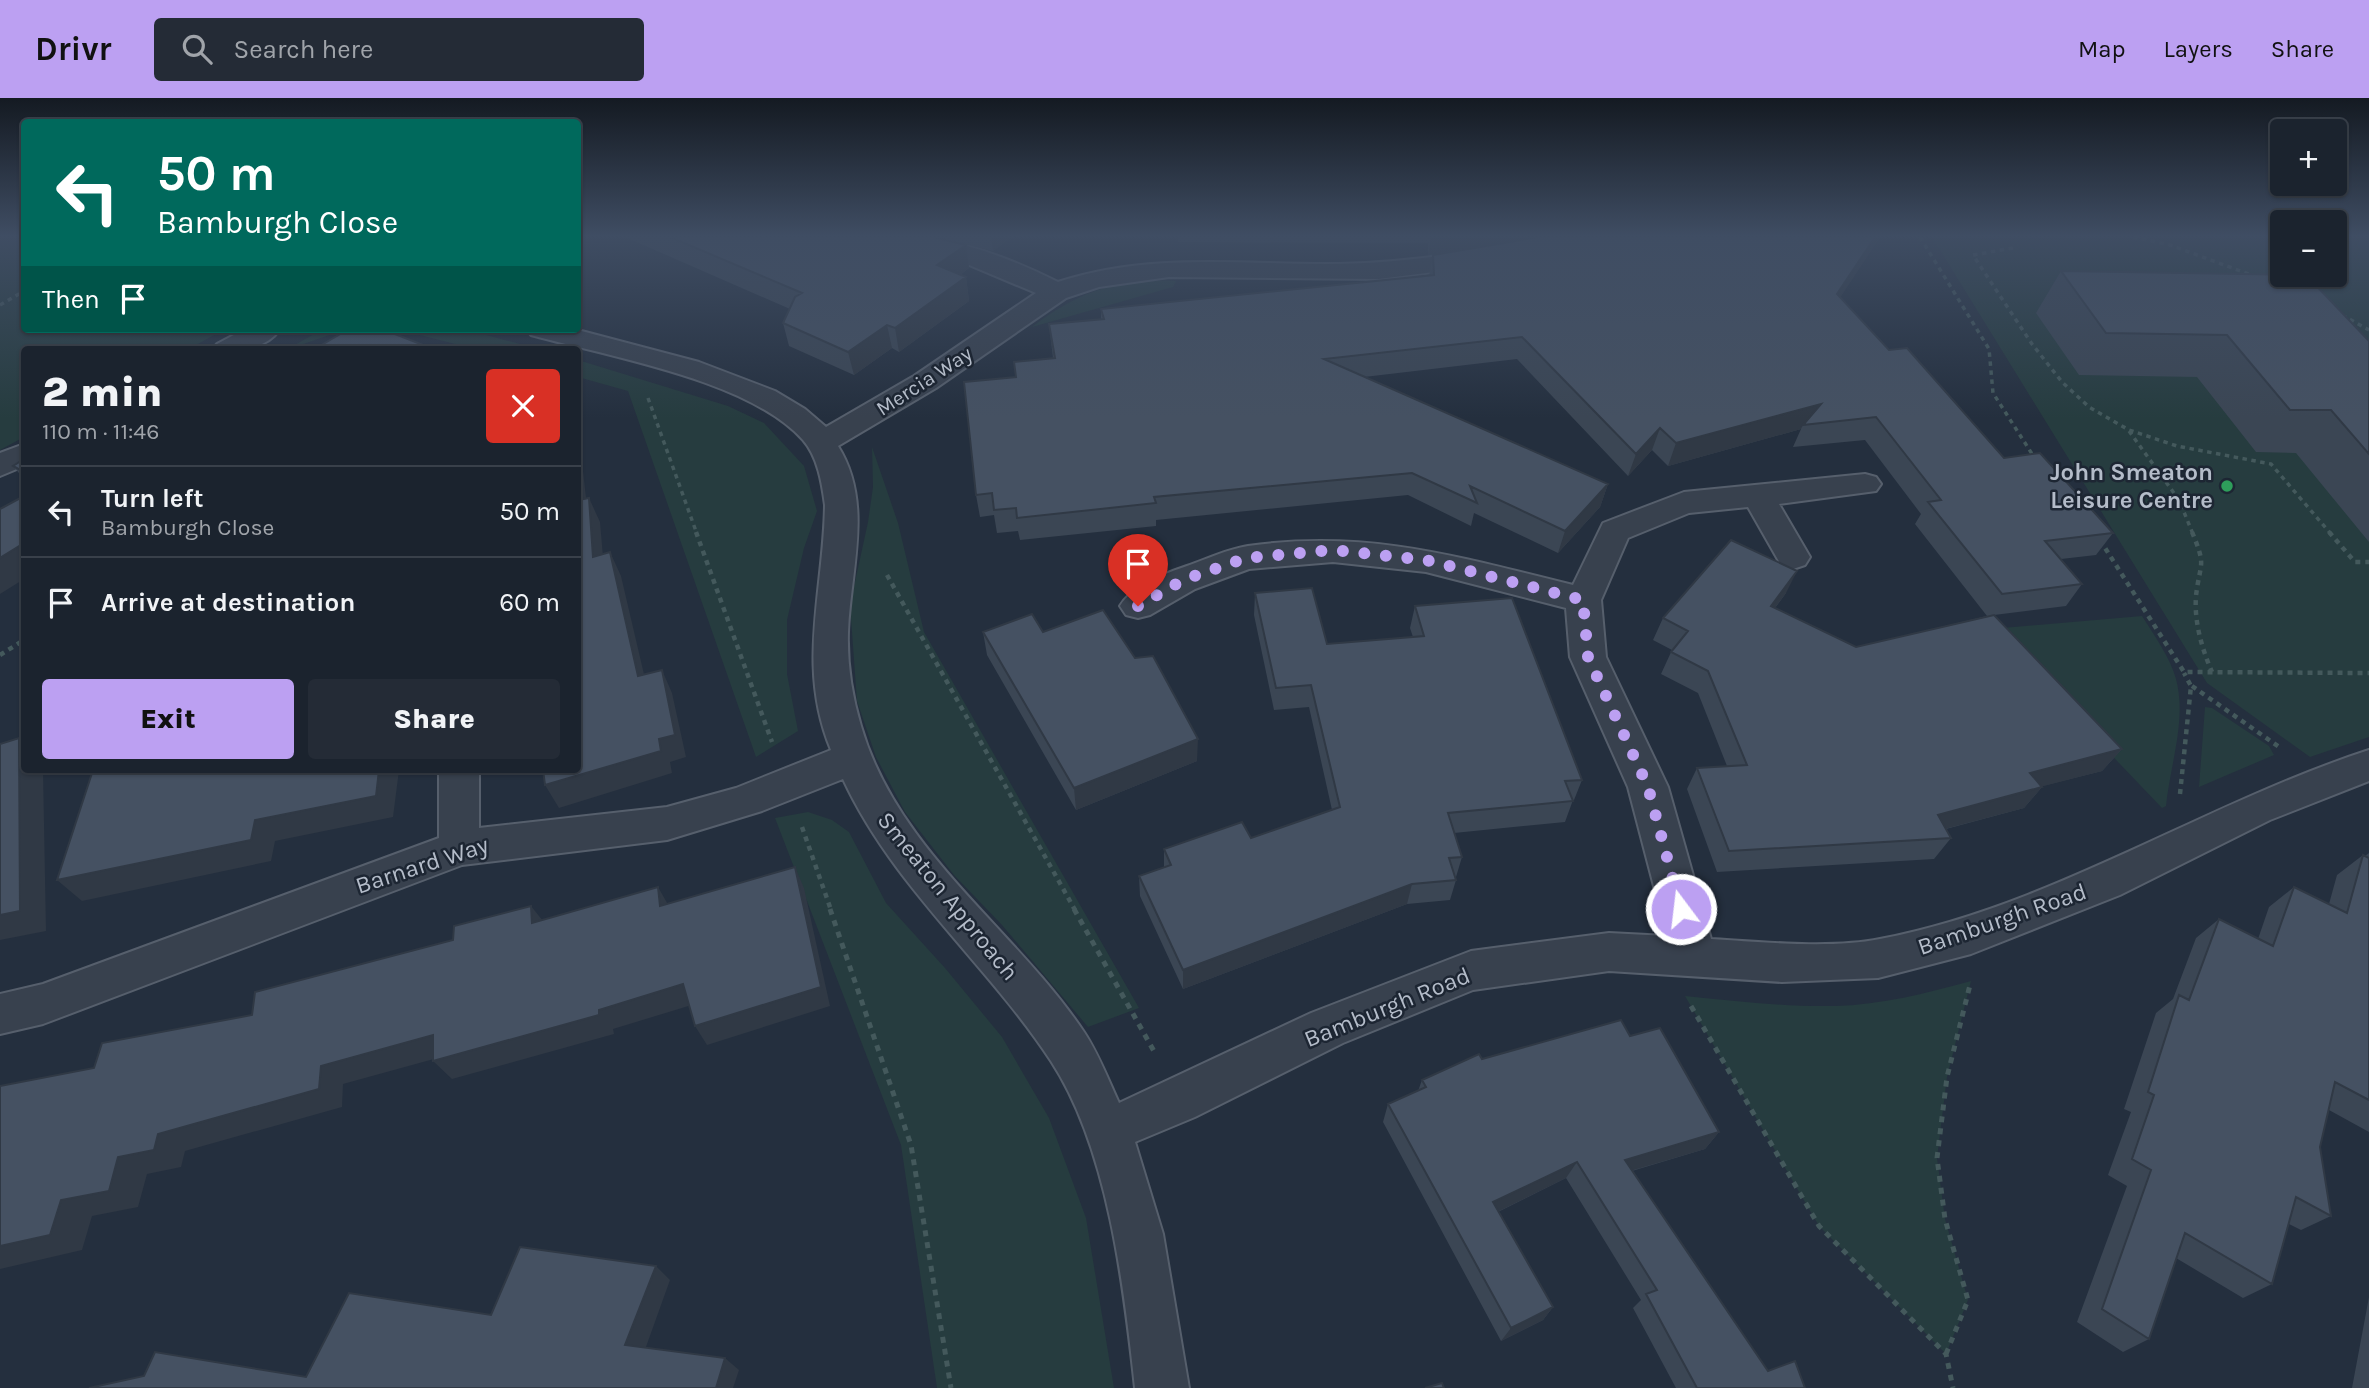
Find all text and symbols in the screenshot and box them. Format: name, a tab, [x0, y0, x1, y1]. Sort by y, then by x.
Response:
search box	[154, 18, 644, 81]
text: Drivr	[35, 30, 112, 68]
icon: search	[178, 30, 216, 68]
text: Search here	[234, 34, 373, 65]
text: Map	[2078, 35, 2126, 63]
text: Layers	[2164, 35, 2233, 63]
text: Share	[2271, 35, 2334, 63]
map controls	[2270, 119, 2347, 287]
button: +	[2270, 119, 2347, 196]
text: 50 m	[157, 145, 275, 202]
icon: left	[42, 147, 133, 238]
text: Bamburgh Close	[157, 204, 398, 241]
button: −	[2270, 210, 2347, 287]
icon: arrive	[114, 280, 152, 318]
text: Then	[42, 284, 100, 315]
street label: Mercia Way	[872, 341, 977, 421]
text: 2 min	[42, 367, 162, 417]
button: close	[486, 369, 560, 443]
text: 110 m · 11:46	[42, 418, 159, 445]
place label: John Smeaton Leisure Centre	[2050, 458, 2213, 514]
marker: John Smeaton Leisure Centre	[2219, 478, 2235, 494]
text: Turn left	[101, 483, 203, 514]
icon: left	[42, 493, 80, 531]
text: 50 m	[499, 496, 560, 527]
text: Bamburgh Close	[101, 514, 274, 541]
pin	[1108, 534, 1168, 606]
icon: arrive	[1119, 545, 1157, 583]
icon: arrive	[42, 584, 80, 622]
text: Arrive at destination	[101, 587, 355, 618]
text: 60 m	[499, 587, 560, 618]
button: Exit	[42, 679, 294, 759]
button: Share	[308, 679, 560, 759]
street label: Smeaton Approach	[871, 806, 1025, 986]
street label: Barnard Way	[352, 830, 492, 900]
position arrow	[1644, 872, 1718, 946]
street label: Bamburgh Road	[1914, 877, 2090, 961]
street label: Bamburgh Road	[1300, 961, 1474, 1053]

